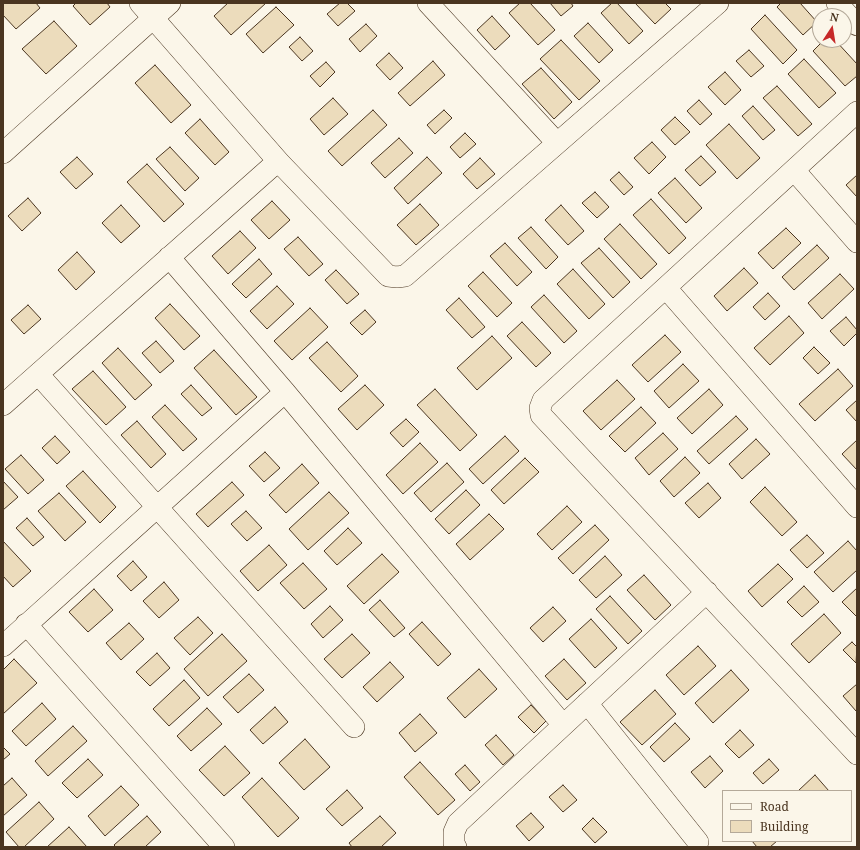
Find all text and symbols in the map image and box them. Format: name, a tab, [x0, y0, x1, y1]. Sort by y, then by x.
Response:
north arrow	[812, 8, 852, 48]
text: N	[829, 9, 840, 25]
legend	[722, 790, 852, 842]
text: Road	[760, 798, 789, 815]
text: Building	[760, 818, 808, 835]

